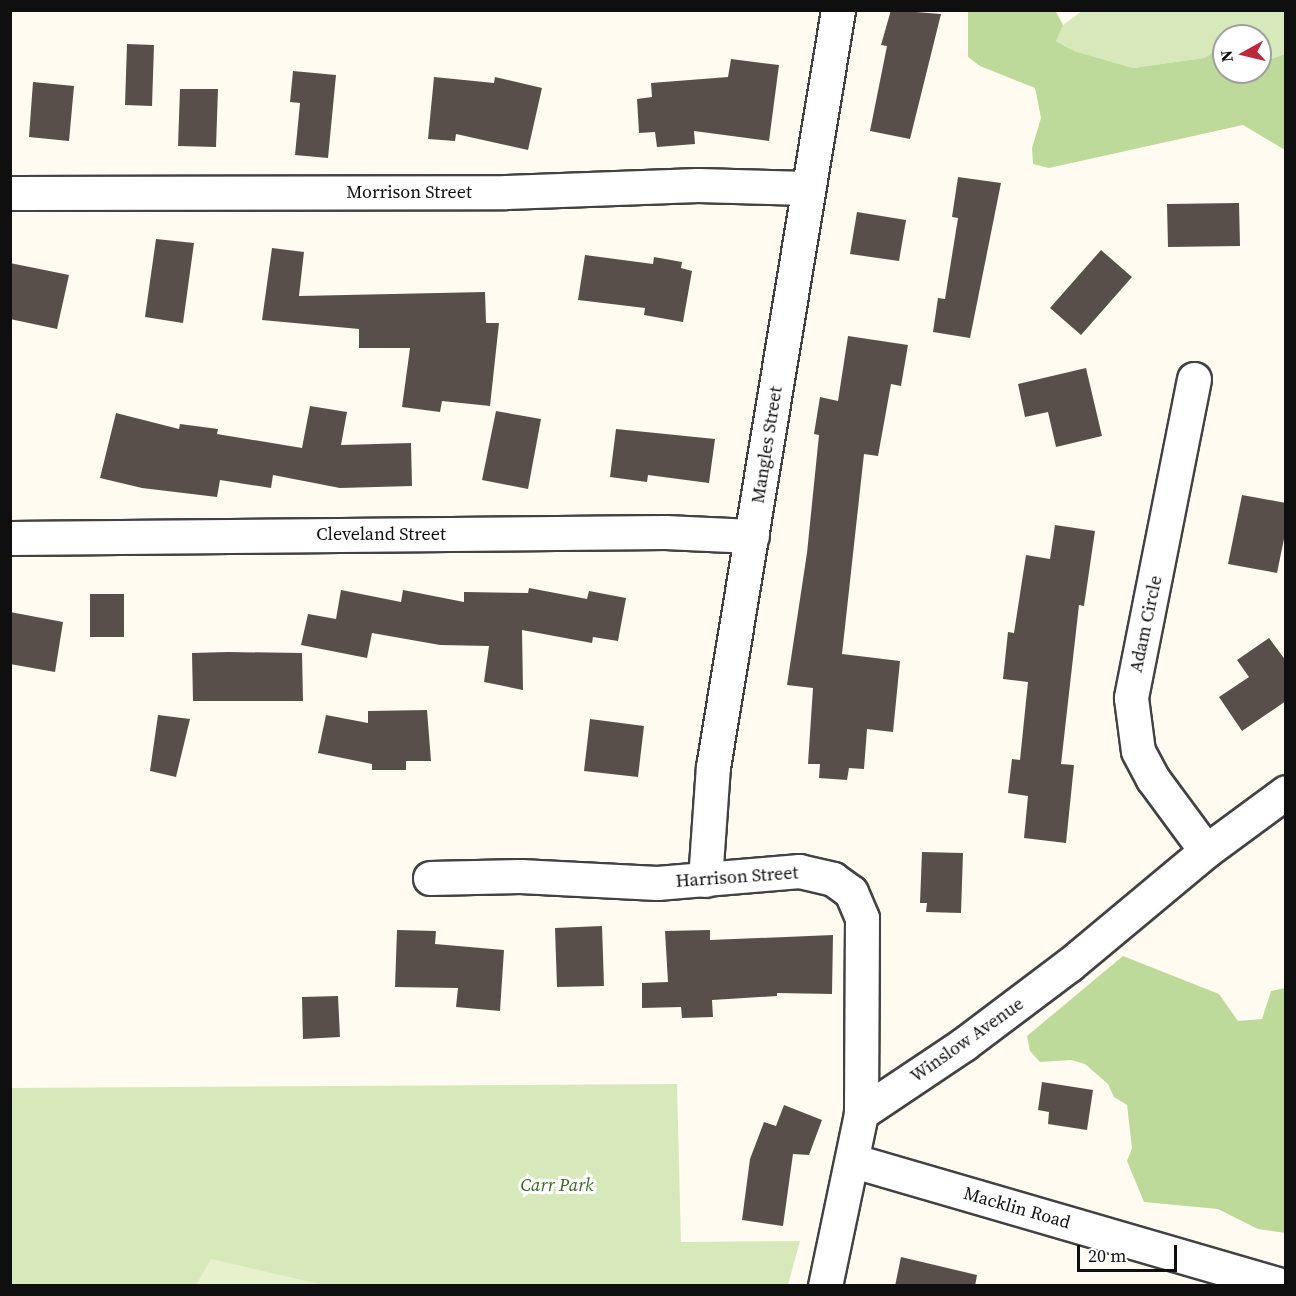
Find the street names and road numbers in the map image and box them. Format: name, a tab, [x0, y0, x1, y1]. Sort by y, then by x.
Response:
street label: Morrison Street	[346, 181, 472, 203]
street label: Mangles Street	[747, 385, 787, 505]
street label: Cleveland Street	[316, 523, 446, 545]
street label: Adam Circle	[1125, 574, 1167, 674]
street label: Harrison Street	[675, 862, 799, 892]
street label: Winslow Avenue	[906, 993, 1028, 1087]
street label: Macklin Road	[961, 1182, 1073, 1234]

